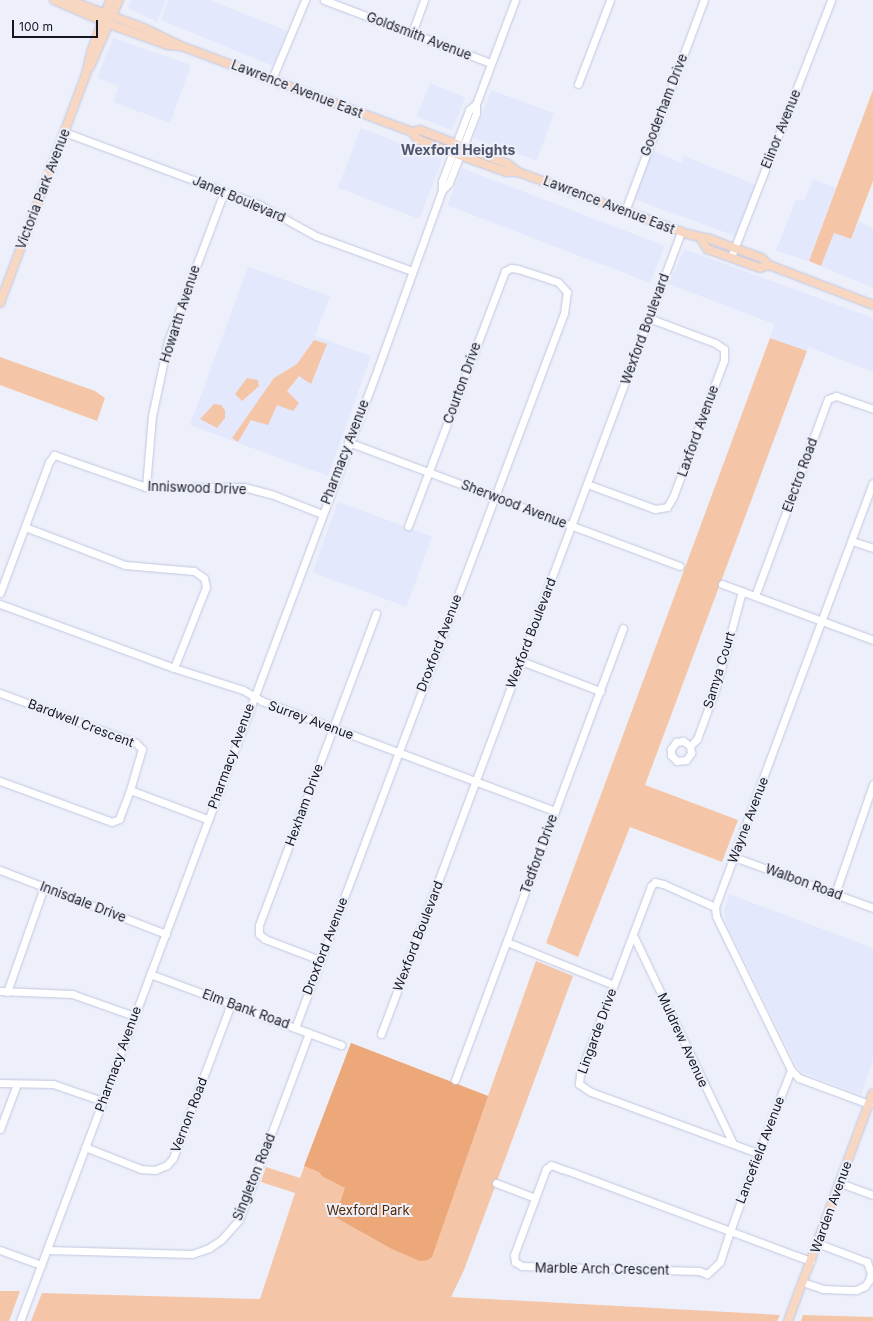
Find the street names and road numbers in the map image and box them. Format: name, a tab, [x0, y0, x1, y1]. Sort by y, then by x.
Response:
street label: Goldsmith Avenue	[364, 9, 474, 63]
street label: Gooderham Drive	[637, 52, 691, 158]
street label: Lawrence Avenue East	[229, 57, 365, 121]
street label: Elinor Avenue	[758, 87, 804, 171]
street label: Victoria Park Avenue	[13, 127, 73, 251]
street label: Janet Boulevard	[190, 172, 288, 226]
street label: Lawrence Avenue East	[541, 173, 677, 237]
street label: Howarth Avenue	[157, 263, 203, 365]
street label: Wexford Boulevard	[618, 271, 672, 387]
street label: Courton Drive	[440, 340, 484, 426]
street label: Laxford Avenue	[674, 383, 722, 479]
street label: Pharmacy Avenue	[318, 397, 372, 507]
street label: Electro Road	[779, 436, 821, 514]
street label: Sherwood Avenue	[459, 477, 569, 531]
street label: Inniswood Drive	[147, 478, 247, 498]
street label: Wexford Boulevard	[503, 576, 559, 690]
street label: Droxford Avenue	[413, 592, 465, 694]
street label: Samya Court	[700, 630, 738, 710]
street label: Bardwell Crescent	[26, 696, 136, 750]
street label: Surrey Avenue	[266, 697, 356, 743]
street label: Pharmacy Avenue	[205, 701, 257, 811]
street label: Hexham Drive	[282, 762, 326, 848]
street label: Wayne Avenue	[724, 775, 772, 865]
street label: Tedford Drive	[517, 812, 561, 896]
street label: Walbon Road	[763, 861, 845, 903]
street label: Innisdale Drive	[38, 878, 128, 926]
street label: Wexford Boulevard	[390, 879, 446, 993]
street label: Droxford Avenue	[299, 895, 351, 997]
street label: Elm Bank Road	[200, 986, 292, 1032]
street label: Lingarde Drive	[574, 986, 620, 1076]
street label: Muldrew Avenue	[654, 990, 712, 1090]
street label: Pharmacy Avenue	[92, 1004, 144, 1114]
street label: Vernon Road	[168, 1075, 210, 1155]
street label: Lancefield Avenue	[732, 1094, 788, 1206]
street label: Singleton Road	[229, 1131, 279, 1223]
street label: Warden Avenue	[807, 1159, 855, 1255]
street label: Marble Arch Crescent	[535, 1260, 669, 1278]

